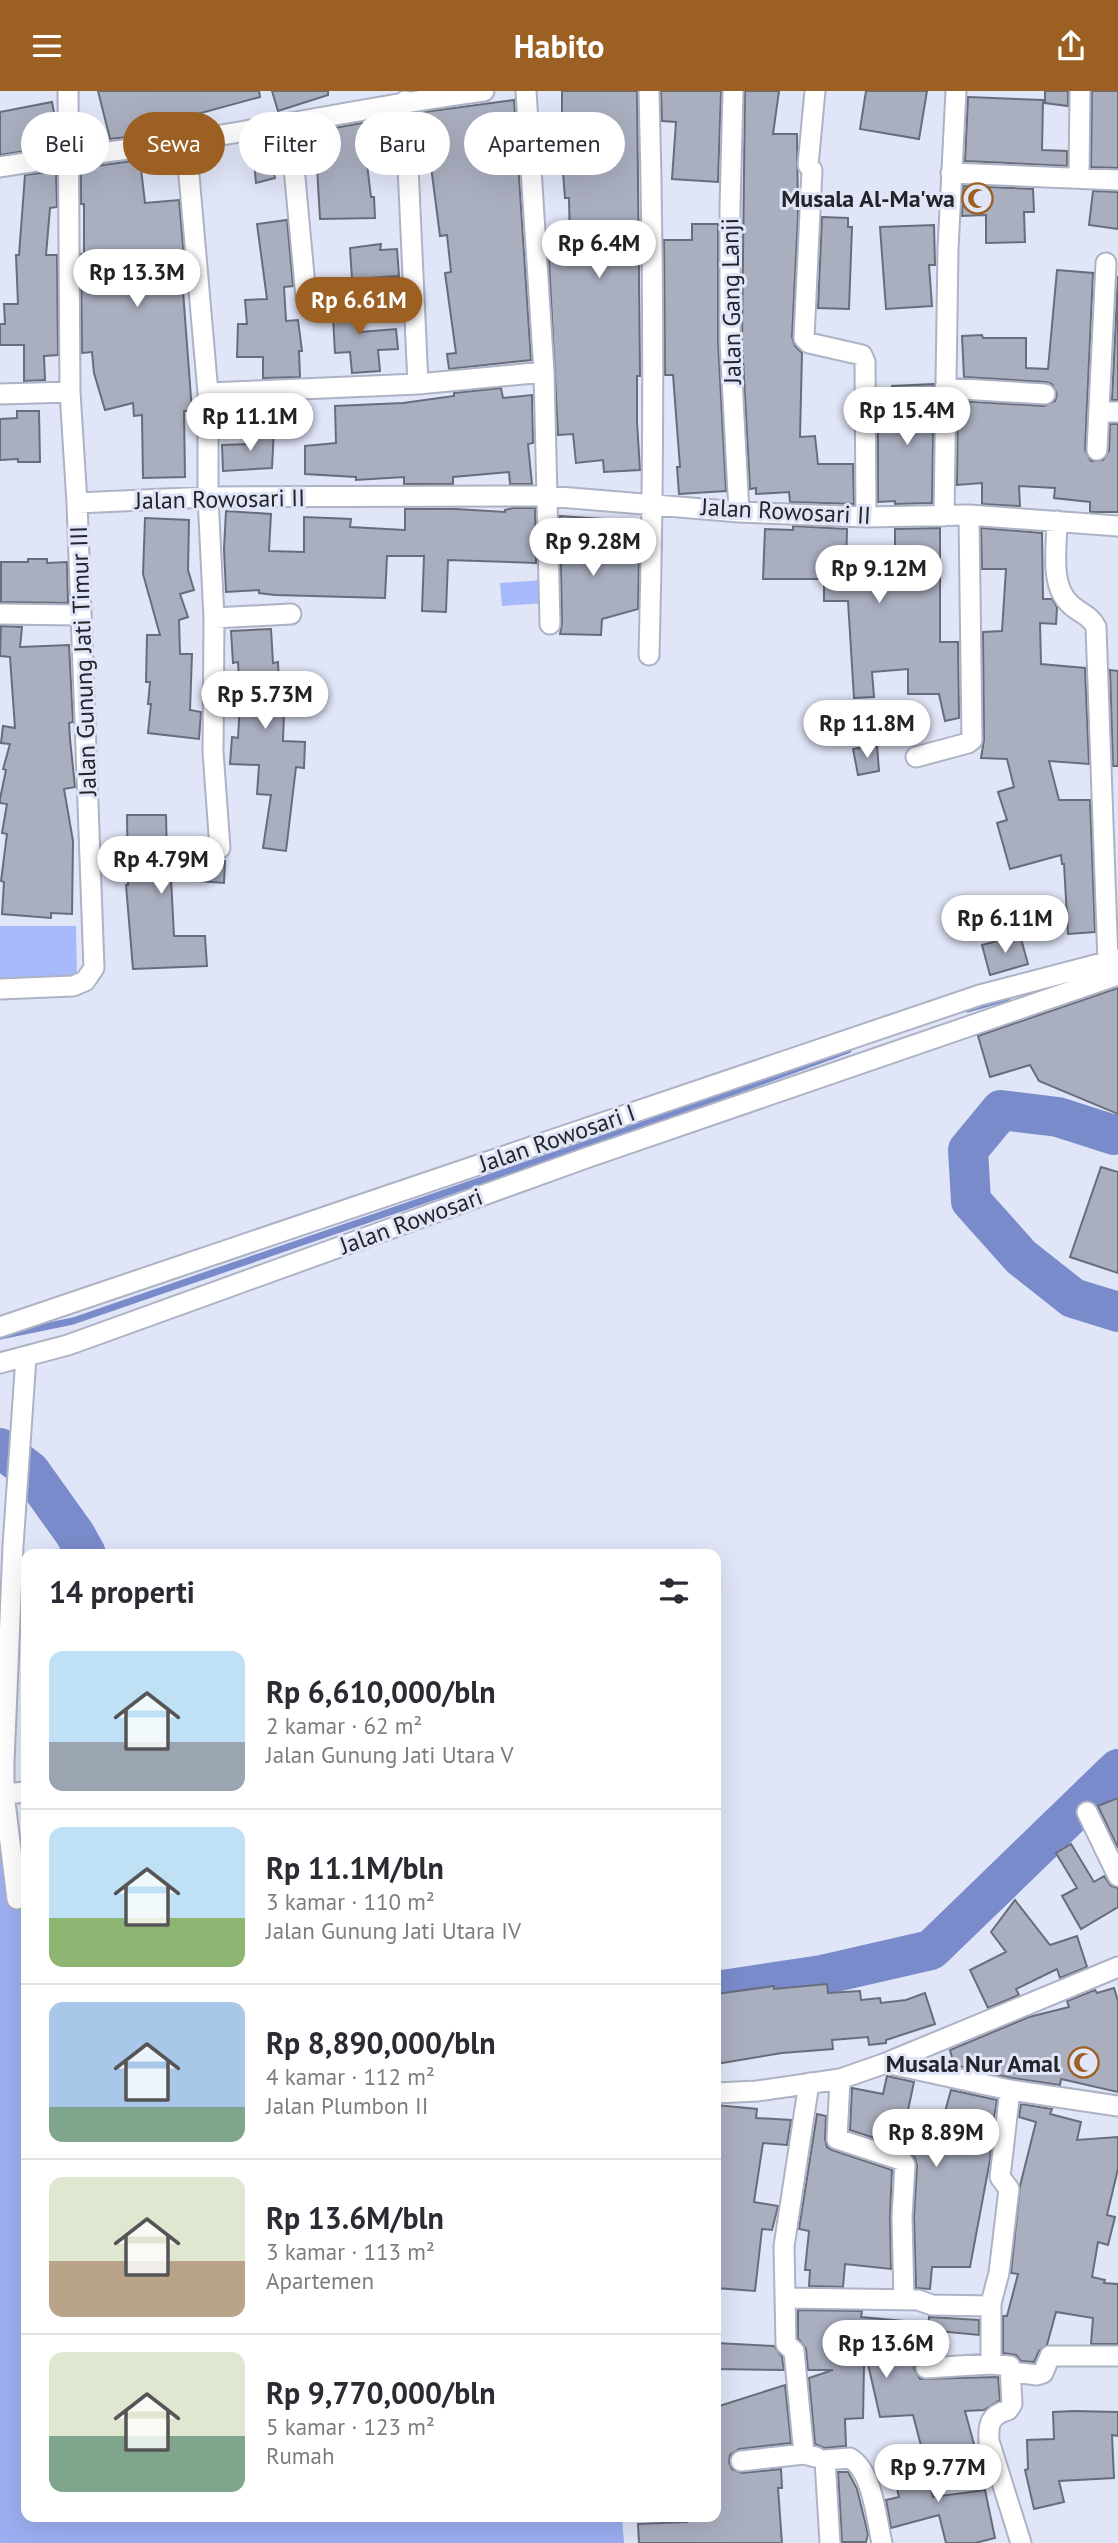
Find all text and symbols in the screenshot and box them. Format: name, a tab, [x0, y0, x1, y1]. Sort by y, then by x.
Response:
text: Habito	[514, 25, 604, 67]
icon: menu	[28, 27, 66, 65]
icon: share	[1052, 27, 1090, 65]
chip: Beli	[21, 112, 109, 175]
chip: Sewa	[123, 112, 225, 175]
chip: Filter	[239, 112, 341, 175]
chip: Baru	[355, 112, 450, 175]
chip: Apartemen	[464, 112, 625, 175]
mosque icon: Musala Al-Ma'wa	[961, 181, 995, 215]
place label: Musala Al-Ma'wa	[781, 183, 955, 214]
street label: Jalan Gang Lanji	[714, 218, 748, 385]
pin: Rp 6.4M	[534, 221, 664, 280]
text: Rp 6.4M	[558, 228, 640, 257]
pin: Rp 13.3M	[65, 249, 209, 309]
text: Rp 13.3M	[89, 257, 185, 286]
pin: Rp 6.61M	[287, 278, 431, 337]
text: Rp 6.61M	[311, 285, 407, 314]
pin: Rp 15.4M	[835, 387, 979, 447]
pin: Rp 11.1M	[178, 393, 322, 453]
text: Rp 15.4M	[859, 395, 955, 424]
text: Rp 11.1M	[202, 401, 298, 430]
street label: Jalan Rowosari II	[134, 482, 305, 516]
street label: Jalan Rowosari II	[699, 491, 872, 531]
pin: Rp 9.28M	[521, 519, 665, 578]
street label: Jalan Gunung Jati Timur III	[63, 525, 103, 798]
text: Rp 9.28M	[545, 526, 641, 555]
pin: Rp 9.12M	[807, 545, 951, 605]
text: Rp 9.12M	[831, 553, 927, 582]
pin: Rp 5.73M	[193, 671, 337, 731]
text: Rp 5.73M	[217, 679, 313, 708]
pin: Rp 11.8M	[795, 701, 939, 760]
text: Rp 11.8M	[819, 708, 915, 737]
pin: Rp 4.79M	[89, 837, 233, 896]
text: Rp 4.79M	[113, 844, 209, 873]
pin: Rp 6.11M	[933, 895, 1077, 955]
text: Rp 6.11M	[957, 903, 1053, 932]
street label: Jalan Rowosari I	[474, 1097, 639, 1180]
street label: Jalan Rowosari	[334, 1181, 487, 1262]
text: 14 properti	[49, 1572, 195, 1611]
icon: filters	[655, 1572, 693, 1610]
text: Rp 6,610,000/bln	[266, 1672, 496, 1711]
icon: home	[105, 1679, 189, 1763]
text: 2 kamar · 62 m²	[266, 1711, 422, 1740]
text: Jalan Gunung Jati Utara V	[266, 1740, 514, 1769]
text: Rp 11.1M/bln	[266, 1848, 444, 1887]
icon: home	[105, 1855, 189, 1939]
text: 3 kamar · 110 m²	[266, 1887, 435, 1916]
text: Jalan Gunung Jati Utara IV	[266, 1916, 521, 1945]
text: Rp 8,890,000/bln	[266, 2023, 496, 2062]
icon: home	[105, 2030, 189, 2114]
mosque icon: Musala Nur Amal	[1066, 2046, 1100, 2080]
place label: Musala Nur Amal	[886, 2048, 1061, 2079]
text: 4 kamar · 112 m²	[266, 2062, 435, 2091]
text: Jalan Plumbon II	[266, 2091, 428, 2120]
pin: Rp 8.89M	[864, 2109, 1008, 2169]
text: Rp 8.89M	[888, 2117, 984, 2146]
text: Rp 13.6M/bln	[266, 2198, 444, 2237]
icon: home	[105, 2205, 189, 2289]
text: 3 kamar · 113 m²	[266, 2237, 435, 2266]
text: Apartemen	[266, 2266, 374, 2295]
pin: Rp 13.6M	[814, 2321, 958, 2380]
text: Rp 13.6M	[838, 2328, 934, 2357]
text: Rp 9,770,000/bln	[266, 2373, 496, 2412]
icon: home	[105, 2380, 189, 2464]
text: 5 kamar · 123 m²	[266, 2412, 435, 2441]
text: Rumah	[266, 2441, 335, 2470]
pin: Rp 9.77M	[866, 2445, 1010, 2504]
text: Rp 9.77M	[890, 2452, 986, 2481]

